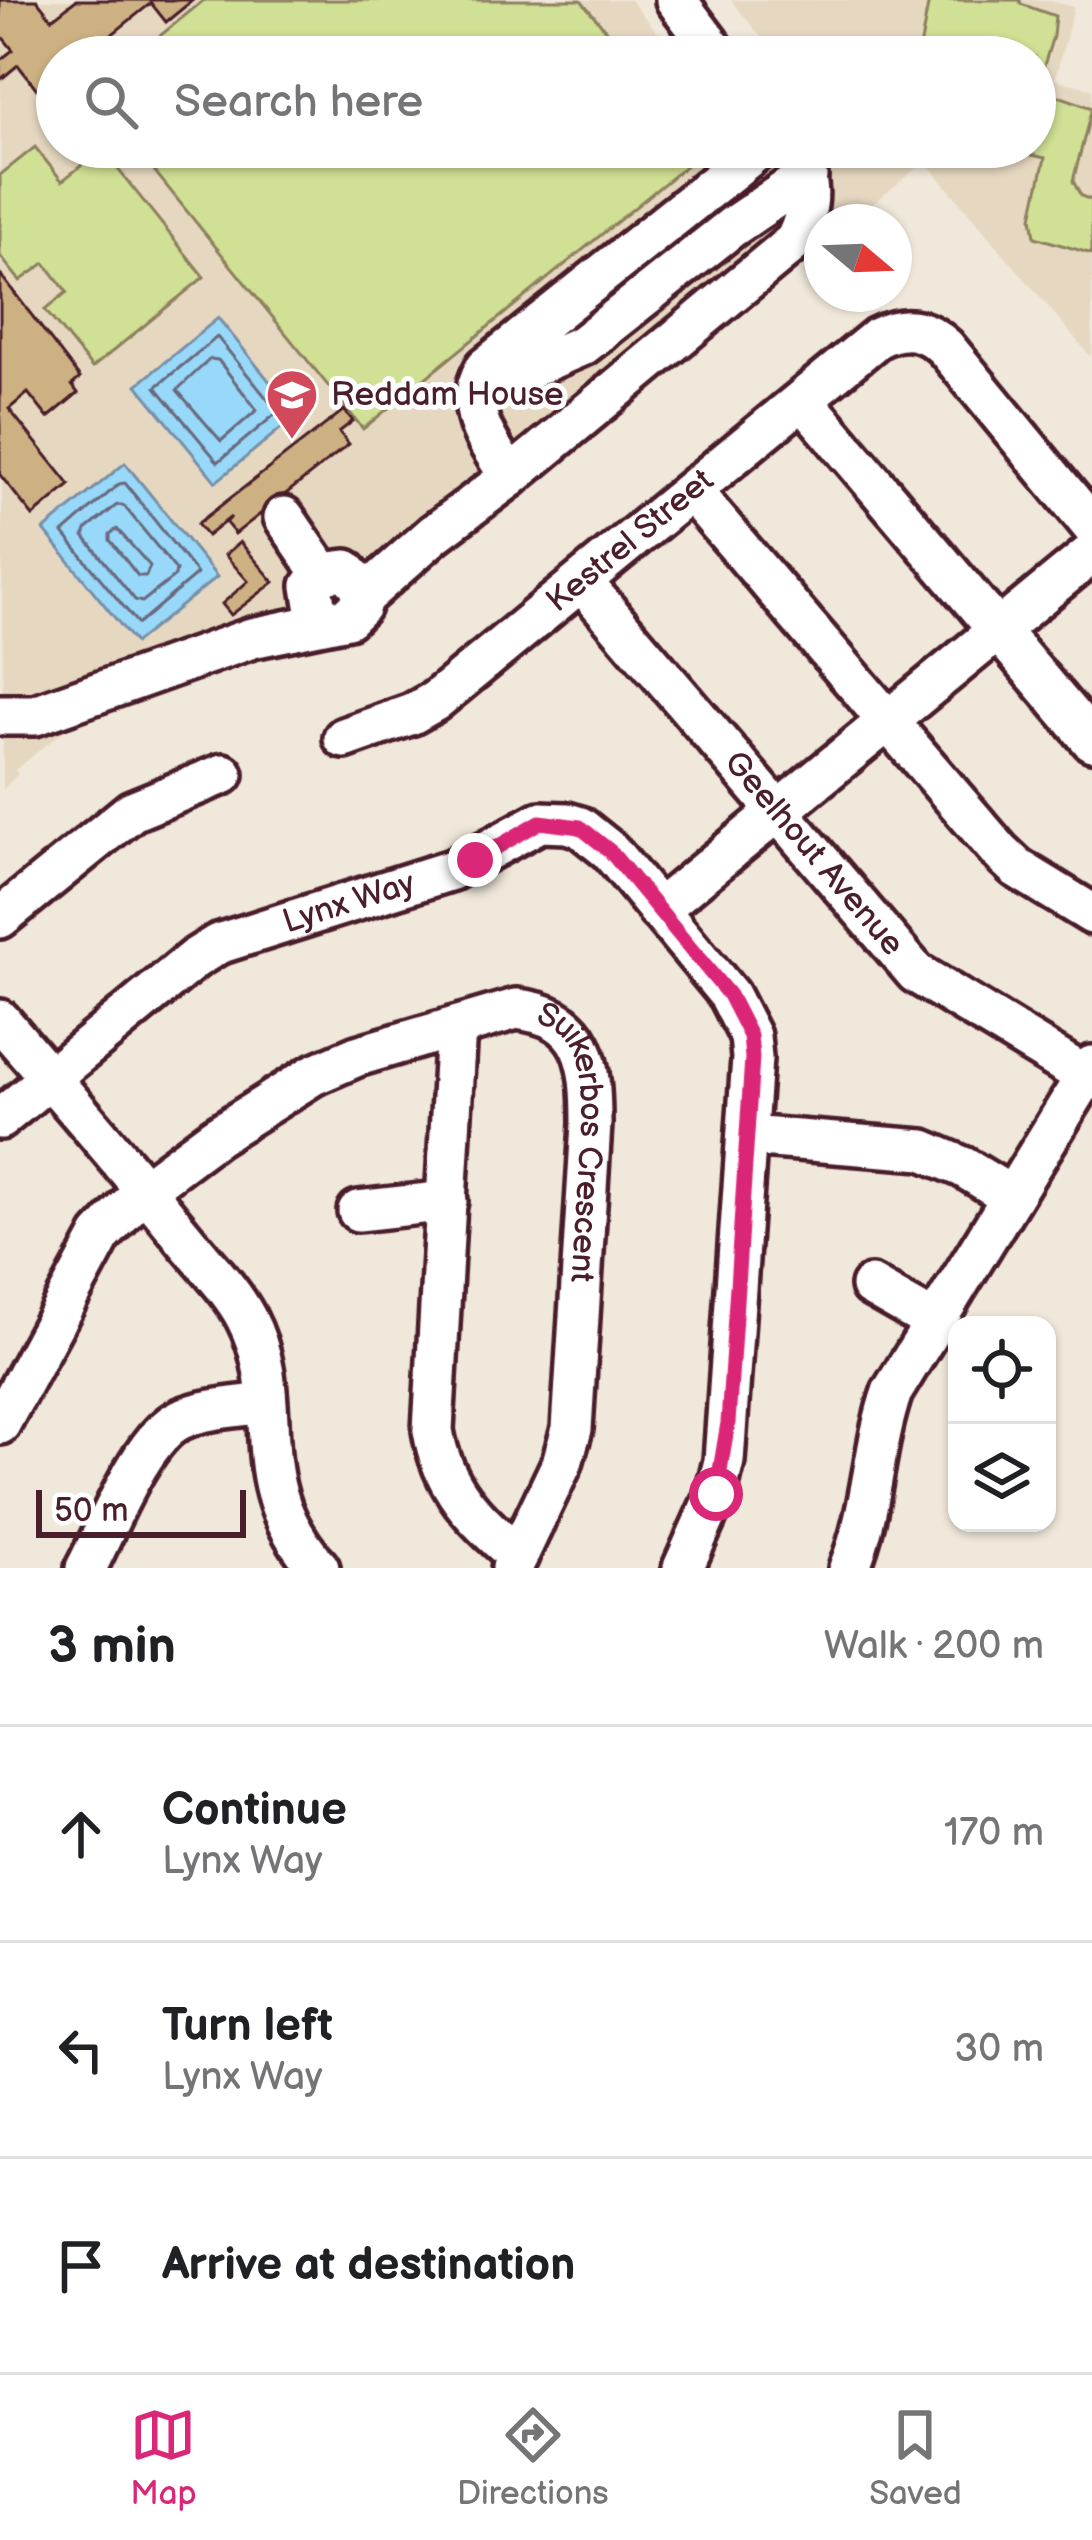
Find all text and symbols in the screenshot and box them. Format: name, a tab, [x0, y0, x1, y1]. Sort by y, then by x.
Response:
search box	[36, 36, 1056, 168]
icon: search	[78, 69, 144, 135]
text: Search here	[174, 75, 423, 130]
north arrow	[804, 204, 912, 312]
school or university icon: Reddam House	[264, 367, 320, 441]
place label: Reddam House	[331, 375, 564, 415]
street label: Kestrel Street	[539, 461, 722, 621]
street label: Geelhout Avenue	[715, 743, 912, 964]
route end	[448, 833, 502, 887]
street label: Lynx Way	[278, 863, 420, 942]
street label: Suikerbos Crescent	[531, 994, 611, 1284]
map controls	[948, 1316, 1056, 1532]
button: locate	[948, 1316, 1056, 1424]
button: layers	[948, 1424, 1056, 1532]
route start	[689, 1467, 743, 1521]
scale bar	[36, 1484, 246, 1537]
text: 50 m	[54, 1491, 129, 1531]
text: 3 min	[48, 1616, 176, 1677]
text: Walk · 200 m	[824, 1623, 1044, 1670]
text: Continue	[162, 1783, 347, 1838]
icon: ahead	[48, 1801, 114, 1867]
text: 170 m	[944, 1810, 1044, 1857]
text: Lynx Way	[162, 1838, 323, 1885]
text: Turn left	[162, 1999, 333, 2054]
icon: left	[48, 2017, 114, 2083]
text: 30 m	[954, 2026, 1044, 2073]
text: Lynx Way	[162, 2054, 323, 2101]
icon: arrive	[48, 2233, 114, 2299]
text: Arrive at destination	[162, 2238, 575, 2293]
tab: Map	[130, 2402, 197, 2514]
tab: Directions	[457, 2402, 609, 2514]
tab: Saved	[869, 2402, 962, 2514]

